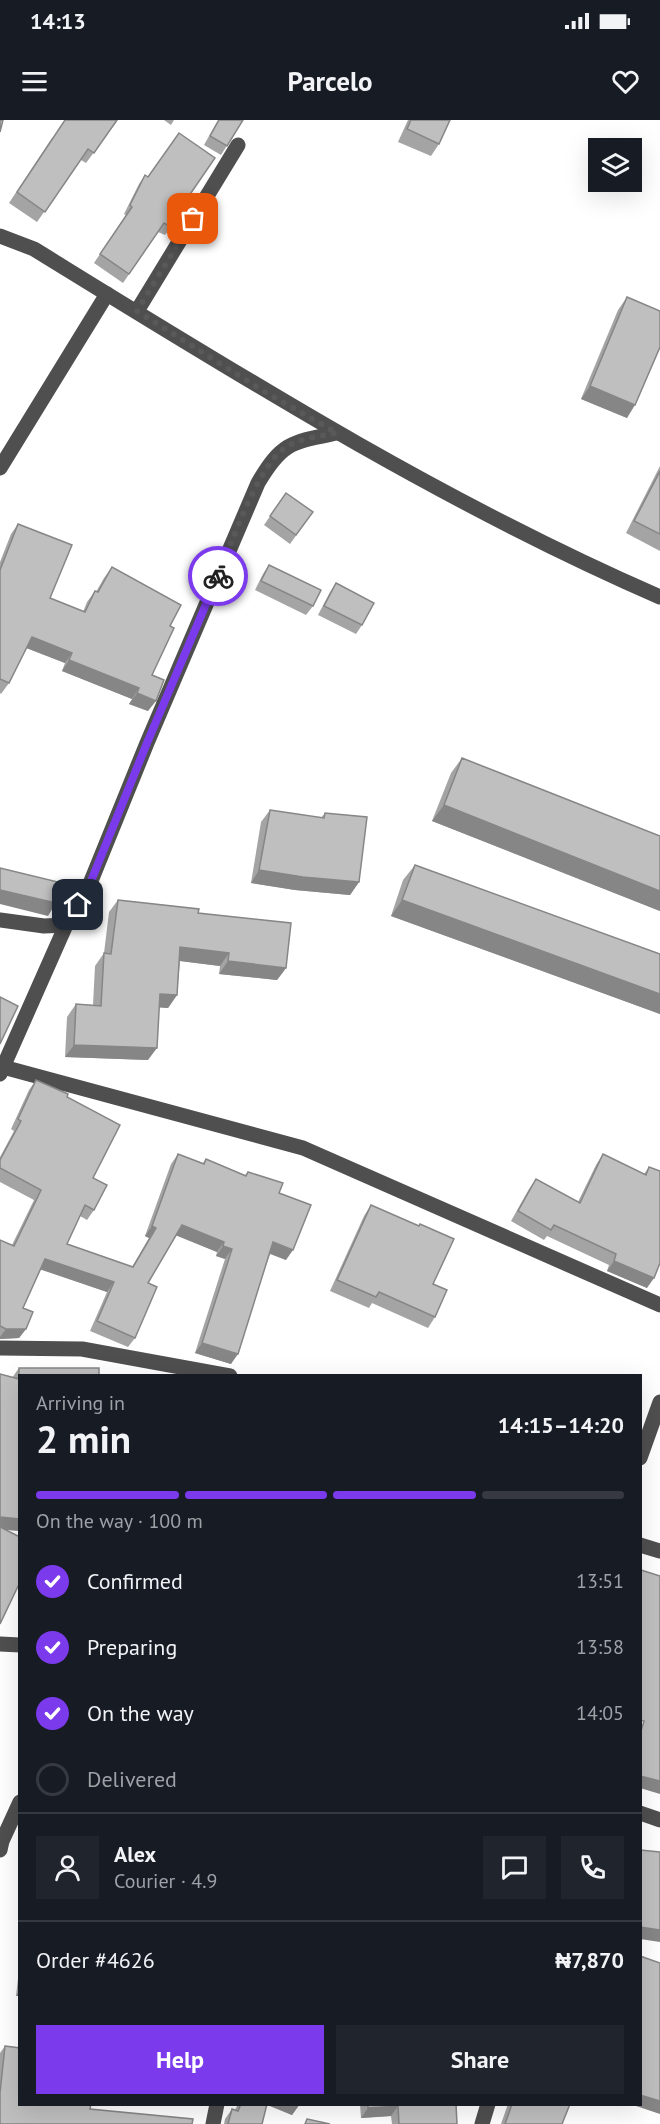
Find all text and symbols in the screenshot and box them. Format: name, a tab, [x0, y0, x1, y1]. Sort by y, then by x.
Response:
text: 14:13	[30, 7, 86, 35]
text: Parcelo	[288, 64, 372, 98]
icon: menu	[18, 65, 51, 98]
icon: heart	[609, 65, 642, 98]
map controls	[588, 138, 642, 192]
button: layers	[588, 138, 642, 192]
pin	[167, 193, 218, 244]
icon: bag	[176, 202, 209, 235]
courier	[188, 546, 248, 606]
icon: bike	[202, 560, 235, 593]
pin	[52, 879, 103, 930]
icon: home	[61, 888, 94, 921]
text: Arriving in	[36, 1390, 125, 1416]
text: 14:15–14:20	[498, 1411, 624, 1439]
text: 2 min	[36, 1413, 131, 1464]
text: On the way · 100 m	[36, 1508, 203, 1534]
icon: check	[36, 1565, 69, 1598]
text: Confirmed	[87, 1567, 183, 1595]
text: 13:51	[576, 1568, 624, 1594]
icon: check	[36, 1631, 69, 1664]
text: Preparing	[87, 1633, 177, 1661]
text: 13:58	[576, 1634, 624, 1660]
icon: check	[36, 1697, 69, 1730]
text: On the way	[87, 1699, 194, 1727]
text: 14:05	[576, 1700, 624, 1726]
text: Delivered	[87, 1765, 177, 1793]
button: person	[36, 1836, 99, 1899]
button: chat	[483, 1836, 546, 1899]
button: phone	[561, 1836, 624, 1899]
text: Alex	[114, 1840, 156, 1868]
text: Courier · 4.9	[114, 1868, 217, 1894]
text: Order #4626	[36, 1946, 155, 1974]
text: ₦7,870	[555, 1946, 624, 1974]
button: Help	[36, 2025, 324, 2094]
button: Share	[336, 2025, 624, 2094]

